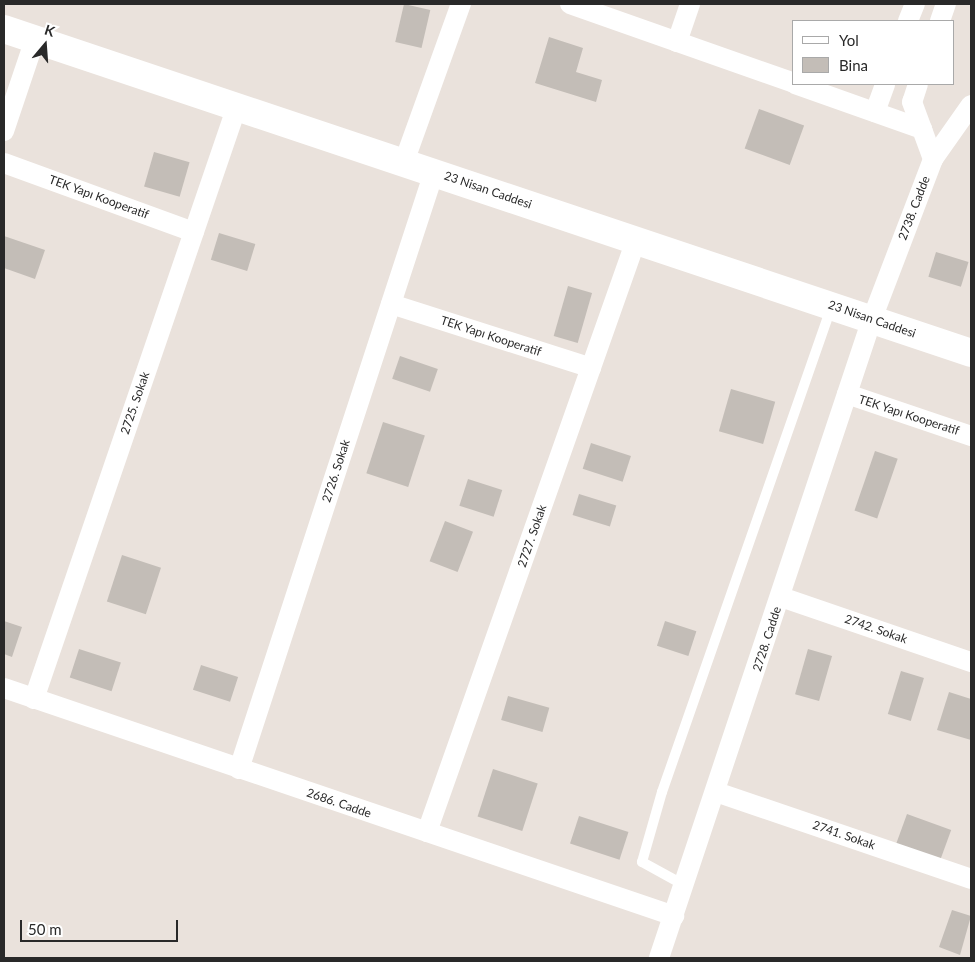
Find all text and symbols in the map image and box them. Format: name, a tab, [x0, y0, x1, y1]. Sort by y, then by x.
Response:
north arrow	[20, 20, 70, 70]
legend	[792, 20, 955, 85]
text: K	[43, 21, 57, 40]
text: Yol	[839, 31, 859, 49]
text: Bina	[839, 56, 868, 74]
street label: 23 Nisan Caddesi	[442, 168, 534, 212]
street label: TEK Yapı Kooperatif	[47, 172, 151, 222]
street label: 2738. Cadde	[895, 174, 933, 242]
street label: 23 Nisan Caddesi	[826, 297, 918, 341]
street label: TEK Yapı Kooperatif	[438, 313, 544, 359]
street label: 2725. Sokak	[118, 370, 152, 436]
street label: TEK Yapı Kooperatif	[856, 392, 962, 438]
street label: 2726. Sokak	[319, 438, 353, 504]
street label: 2727. Sokak	[515, 503, 549, 569]
street label: 2728. Cadde	[750, 605, 784, 673]
street label: 2742. Sokak	[843, 612, 909, 646]
street label: 2686. Cadde	[305, 785, 373, 821]
street label: 2741. Sokak	[811, 818, 877, 852]
scale bar	[22, 910, 180, 942]
text: 50 m	[28, 920, 62, 938]

